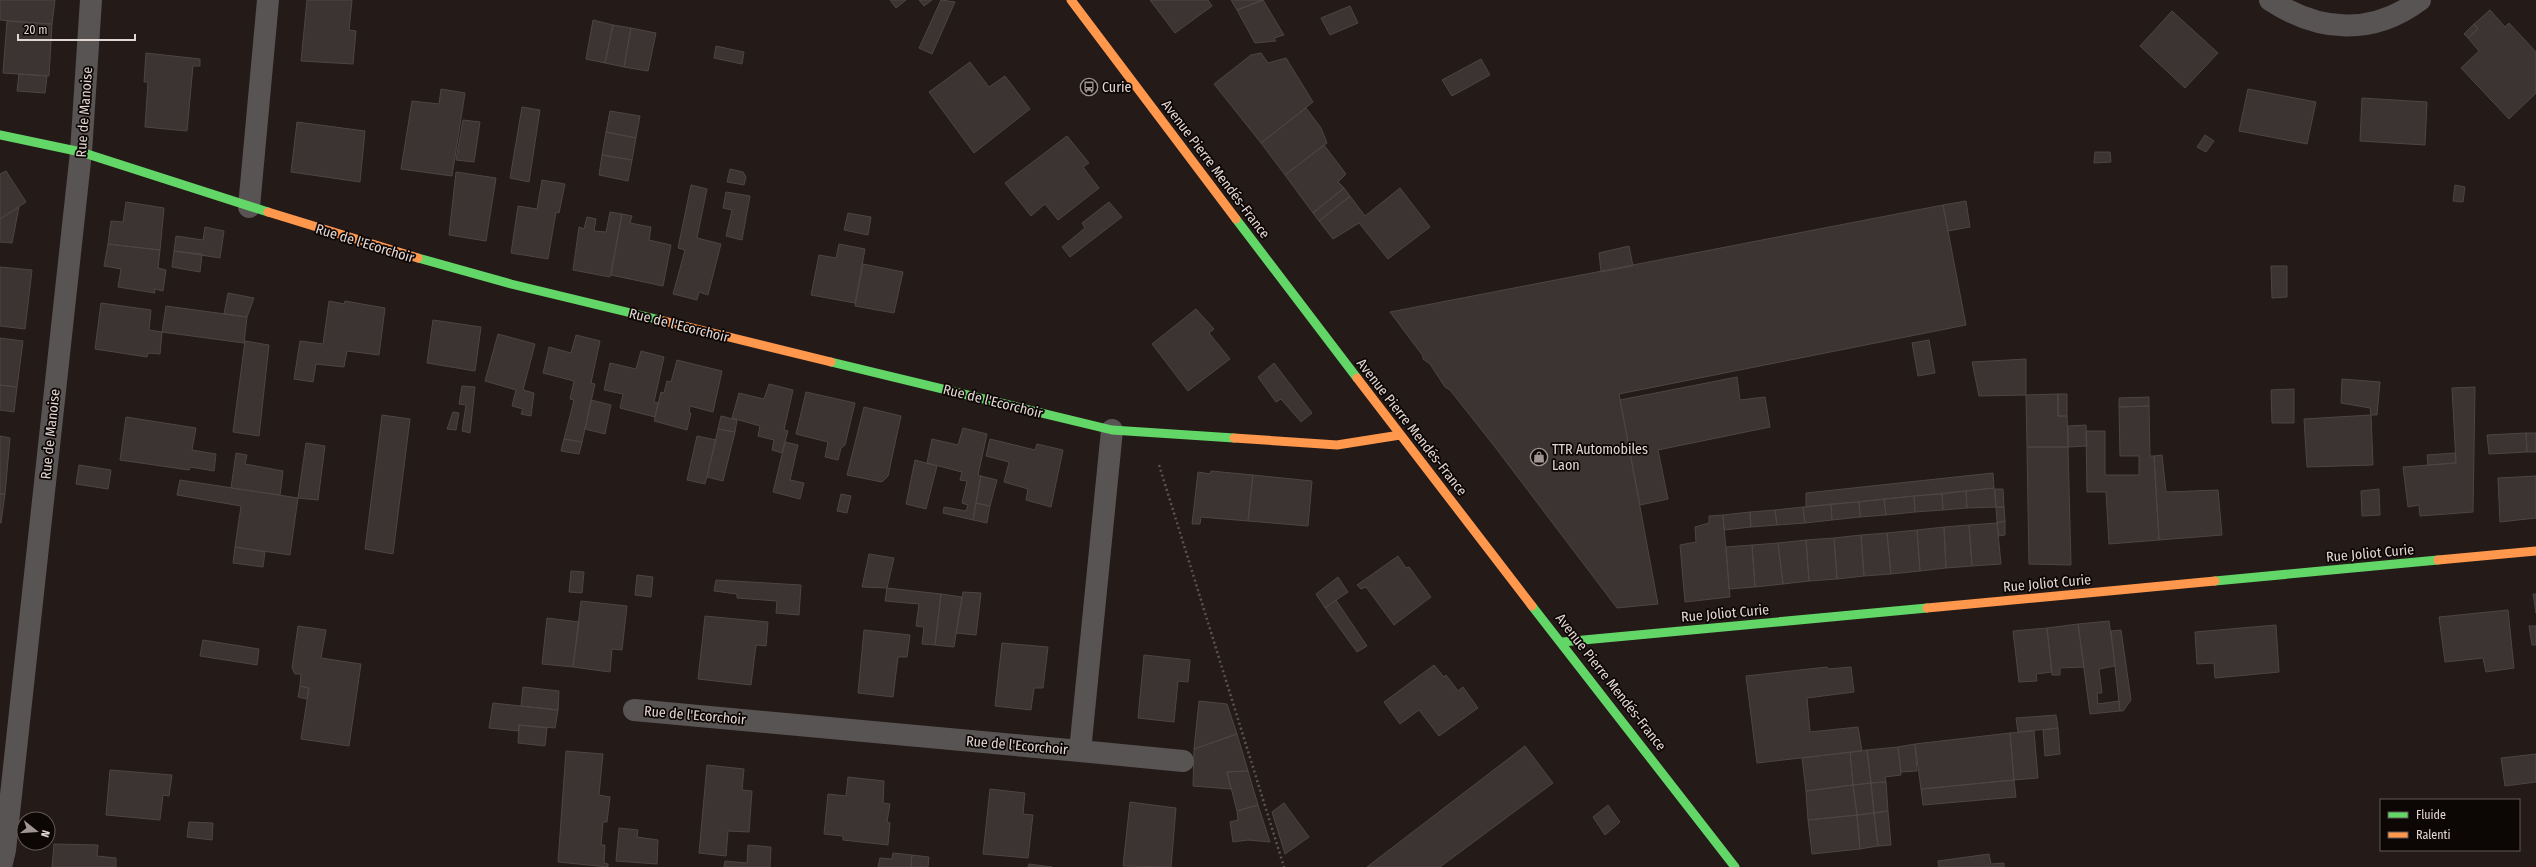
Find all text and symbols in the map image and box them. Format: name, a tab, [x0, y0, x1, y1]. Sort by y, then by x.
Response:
scale bar	[18, 16, 135, 42]
text: 20 m	[24, 23, 48, 37]
street label: Rue de Manoise	[73, 66, 96, 158]
bus stop icon: Curie	[1079, 77, 1099, 97]
place label: Curie	[1102, 79, 1132, 96]
street label: Avenue Pierre Mendés-France	[1158, 97, 1273, 242]
street label: Rue de l'Ecorchoir	[313, 220, 416, 267]
street label: Rue de l'Ecorchoir	[627, 305, 731, 346]
street label: Avenue Pierre Mendés-France	[1353, 355, 1470, 499]
street label: Rue de l'Ecorchoir	[941, 381, 1045, 422]
street label: Rue de Manoise	[37, 388, 64, 480]
place label: TTR Automobiles Laon	[1552, 441, 1648, 474]
shop icon: TTR Automobiles Laon	[1529, 447, 1549, 467]
street label: Rue Joliot Curie	[2325, 541, 2415, 566]
street label: Rue Joliot Curie	[2002, 571, 2092, 596]
street label: Rue Joliot Curie	[1680, 601, 1770, 626]
street label: Avenue Pierre Mendés-France	[1552, 610, 1669, 754]
street label: Rue de l'Ecorchoir	[643, 703, 747, 728]
street label: Rue de l'Ecorchoir	[965, 733, 1069, 758]
legend	[2380, 799, 2520, 851]
text: Fluide	[2416, 808, 2446, 822]
north arrow	[16, 811, 56, 851]
text: Ralenti	[2416, 828, 2451, 842]
text: N	[38, 829, 52, 839]

